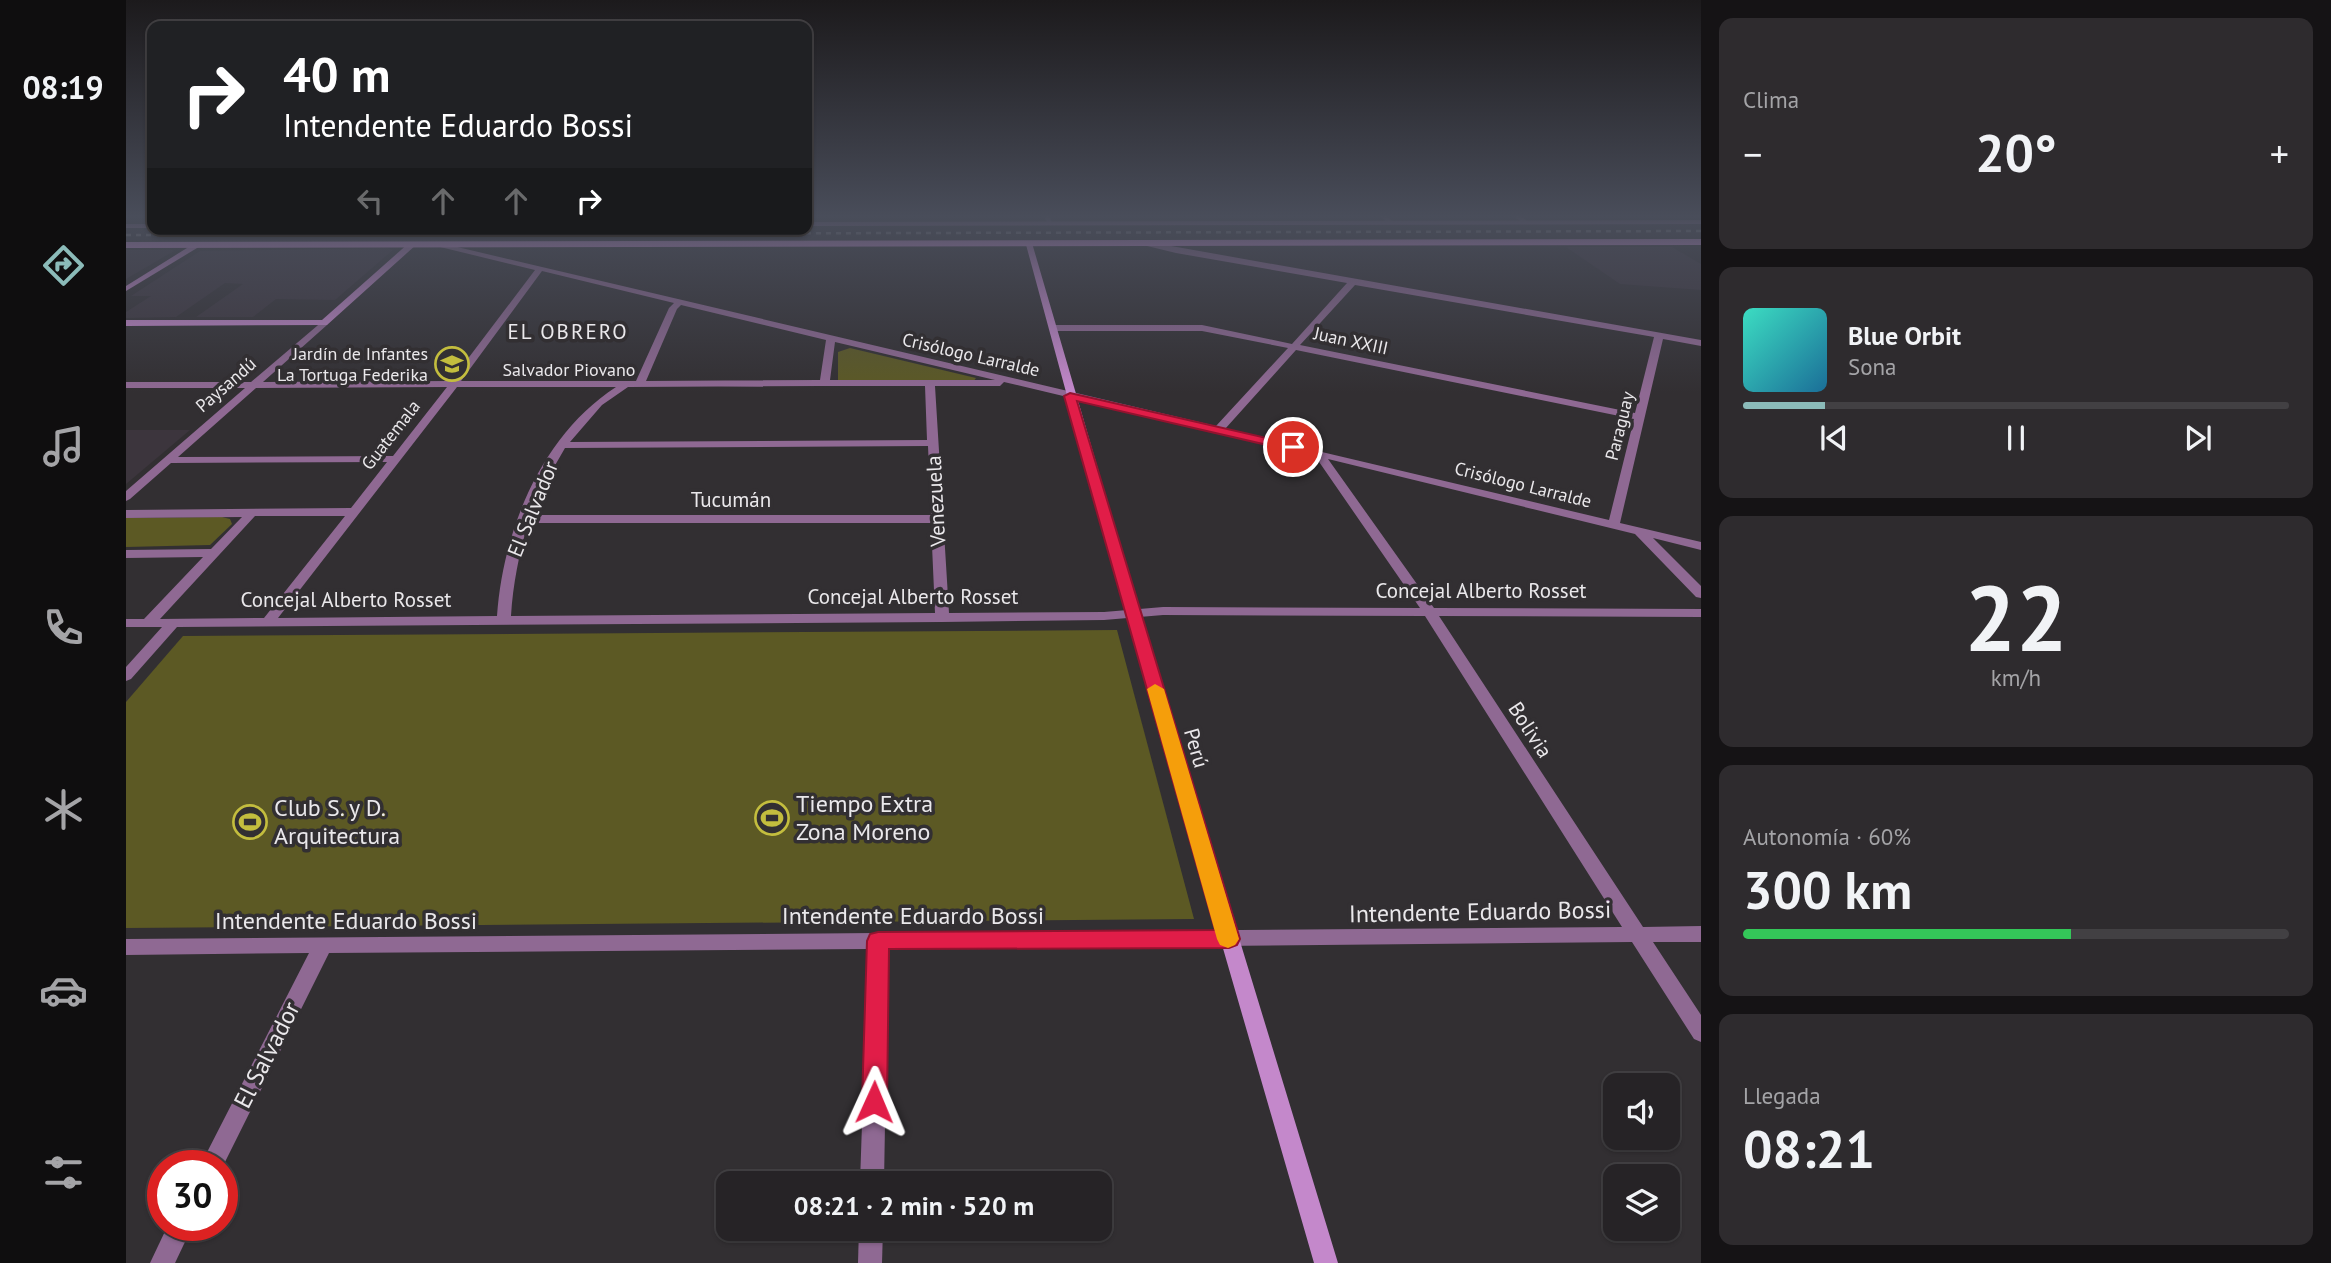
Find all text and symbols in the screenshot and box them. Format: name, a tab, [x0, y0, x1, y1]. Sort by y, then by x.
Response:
text: 40 m	[283, 42, 390, 106]
icon: right	[168, 49, 259, 140]
text: 08:19	[22, 66, 104, 108]
text: Clima	[1743, 85, 1799, 114]
text: Intendente Eduardo Bossi	[283, 104, 633, 146]
text: 20°	[1975, 119, 2057, 186]
text: −	[1743, 129, 1762, 178]
text: +	[2270, 129, 2289, 178]
icon: left	[351, 182, 389, 220]
icon: ahead	[424, 182, 462, 220]
icon: ahead	[497, 182, 535, 220]
icon: right	[570, 182, 608, 220]
icon: directions	[39, 241, 88, 290]
district label: EL OBRERO	[507, 318, 629, 345]
text: Blue Orbit	[1848, 319, 1961, 352]
street label: Juan XXIII	[1311, 321, 1390, 360]
street label: Crisólogo Larralde	[900, 328, 1042, 381]
place label: Jardín de Infantes La Tortuga Federika	[277, 342, 428, 386]
school or university icon: Jardín de Infantes La Tortuga Federika	[433, 345, 471, 383]
street label: Paysandú	[191, 352, 261, 417]
text: Sona	[1848, 352, 1897, 381]
street label: Salvador Piovano	[502, 358, 636, 381]
street label: Paraguay	[1600, 388, 1639, 463]
street label: Guatemala	[356, 395, 425, 474]
pin	[1263, 417, 1323, 477]
icon: previous	[1815, 419, 1853, 457]
icon: pause	[1997, 419, 2035, 457]
icon: next	[2179, 419, 2217, 457]
icon: music	[39, 422, 88, 471]
icon: arrive	[1274, 428, 1312, 466]
street label: Venezuela	[920, 455, 951, 548]
street label: Crisólogo Larralde	[1452, 456, 1594, 513]
street label: El Salvador	[501, 457, 564, 561]
street label: Tucumán	[691, 486, 771, 513]
text: 22	[1964, 558, 2068, 676]
street label: Concejal Alberto Rosset	[1376, 577, 1586, 604]
street label: Concejal Alberto Rosset	[808, 583, 1018, 610]
street label: Concejal Alberto Rosset	[241, 586, 451, 613]
icon: phone	[39, 603, 88, 652]
text: km/h	[1991, 663, 2041, 692]
street label: Bolivia	[1502, 697, 1558, 763]
street label: Perú	[1178, 725, 1215, 771]
icon: climate	[39, 785, 88, 834]
place label: Tiempo Extra Zona Moreno	[796, 788, 933, 847]
place label: Club S. y D. Arquitectura	[274, 792, 400, 851]
sports icon: Tiempo Extra Zona Moreno	[753, 799, 791, 837]
sports icon: Club S. y D. Arquitectura	[231, 803, 269, 841]
text: Autonomía · 60%	[1743, 822, 1911, 851]
text: 300 km	[1743, 856, 1912, 923]
street label: Intendente Eduardo Bossi	[1348, 894, 1611, 929]
street label: Intendente Eduardo Bossi	[782, 900, 1044, 931]
street label: Intendente Eduardo Bossi	[215, 905, 477, 936]
icon: car	[39, 966, 88, 1015]
street label: El Salvador	[227, 996, 307, 1113]
position arrow	[837, 1065, 911, 1139]
map controls	[1603, 1073, 1680, 1241]
button: sound	[1603, 1073, 1680, 1150]
text: Llegada	[1743, 1081, 1821, 1110]
text: 08:21	[1743, 1115, 1875, 1182]
icon: filters	[39, 1148, 88, 1197]
speed limit sign: 30	[147, 1150, 238, 1241]
button: layers	[1603, 1164, 1680, 1241]
text: 08:21 · 2 min · 520 m	[794, 1189, 1034, 1222]

